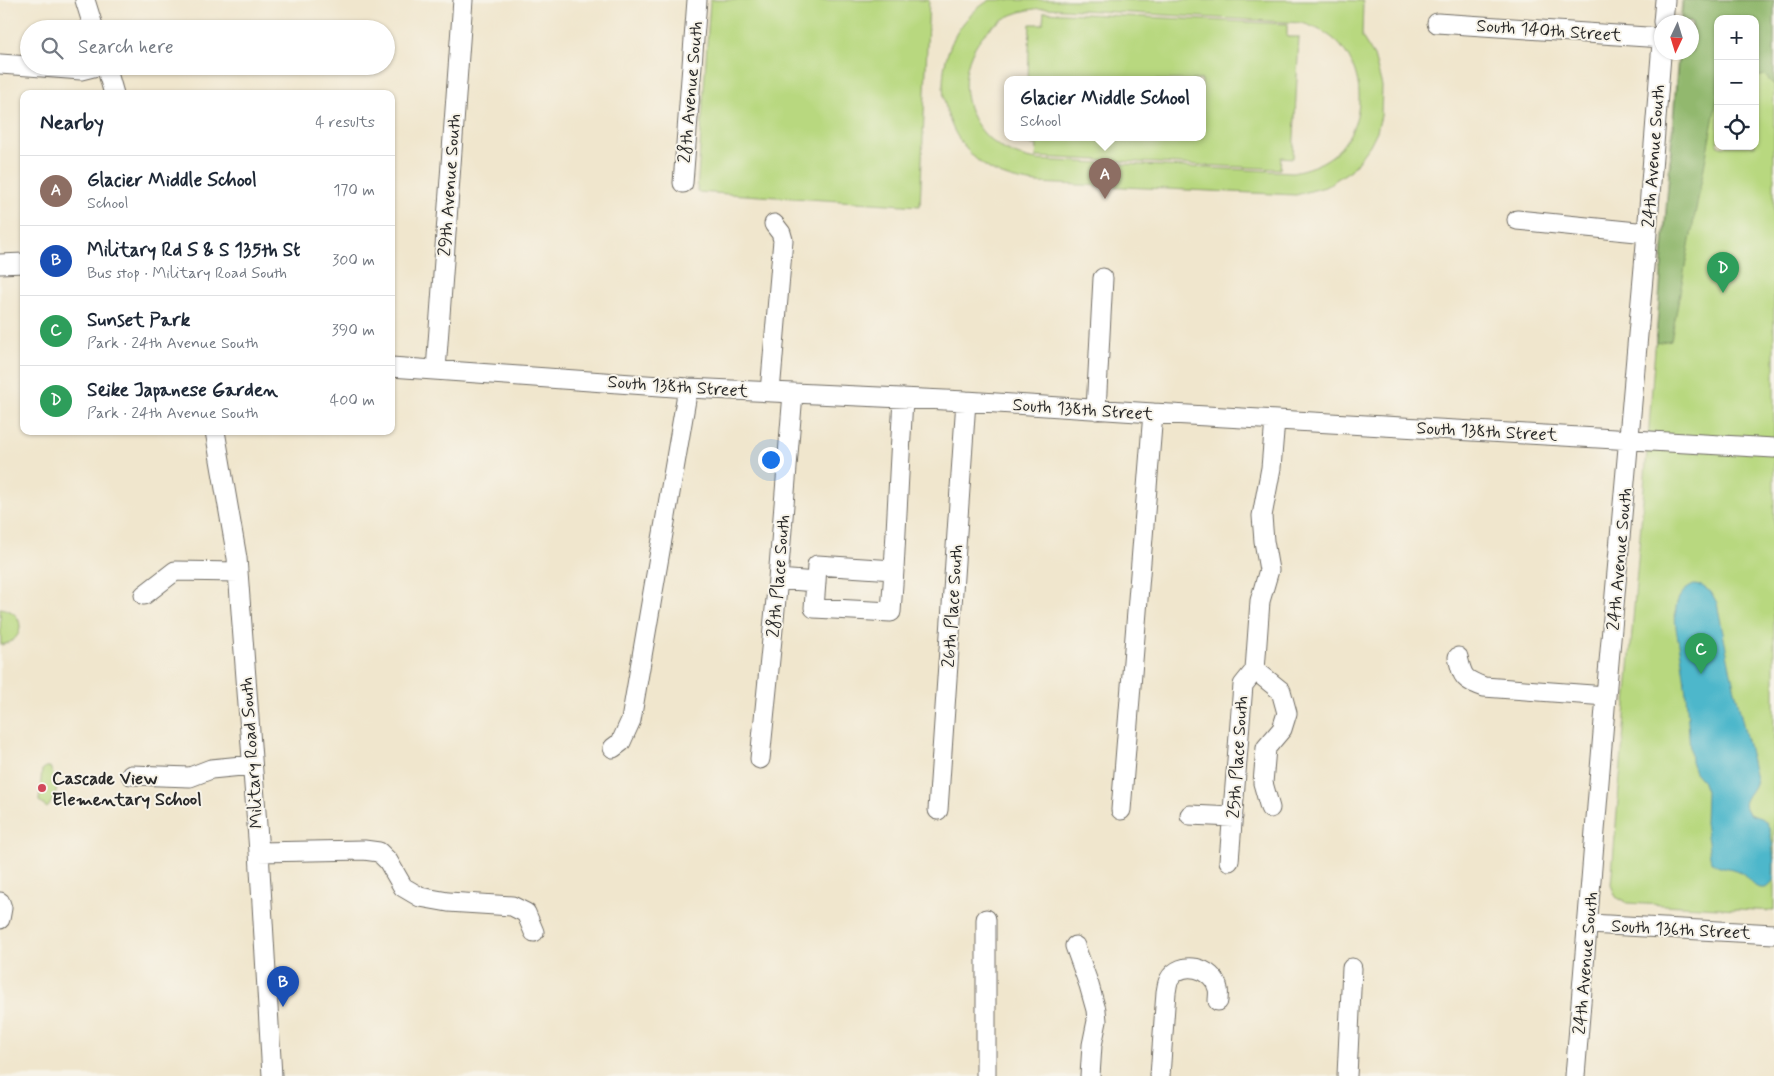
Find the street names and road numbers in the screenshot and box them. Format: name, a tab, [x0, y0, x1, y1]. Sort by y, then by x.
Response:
street label: South 140th Street	[1476, 14, 1623, 48]
street label: 28th Avenue South	[673, 20, 709, 164]
street label: 24th Avenue South	[1637, 84, 1671, 228]
street label: 29th Avenue South	[433, 113, 467, 257]
street label: South 138th Street	[607, 370, 749, 404]
street label: South 138th Street	[1012, 393, 1154, 427]
street label: South 138th Street	[1416, 416, 1558, 448]
street label: 24th Avenue South	[1602, 487, 1638, 632]
street label: 28th Place South	[762, 514, 796, 639]
street label: 26th Place South	[937, 544, 969, 669]
street label: Military Road South	[235, 676, 269, 829]
street label: 25th Place South	[1222, 695, 1254, 819]
street label: 24th Avenue South	[1568, 891, 1604, 1036]
street label: South 136th Street	[1611, 914, 1752, 946]

